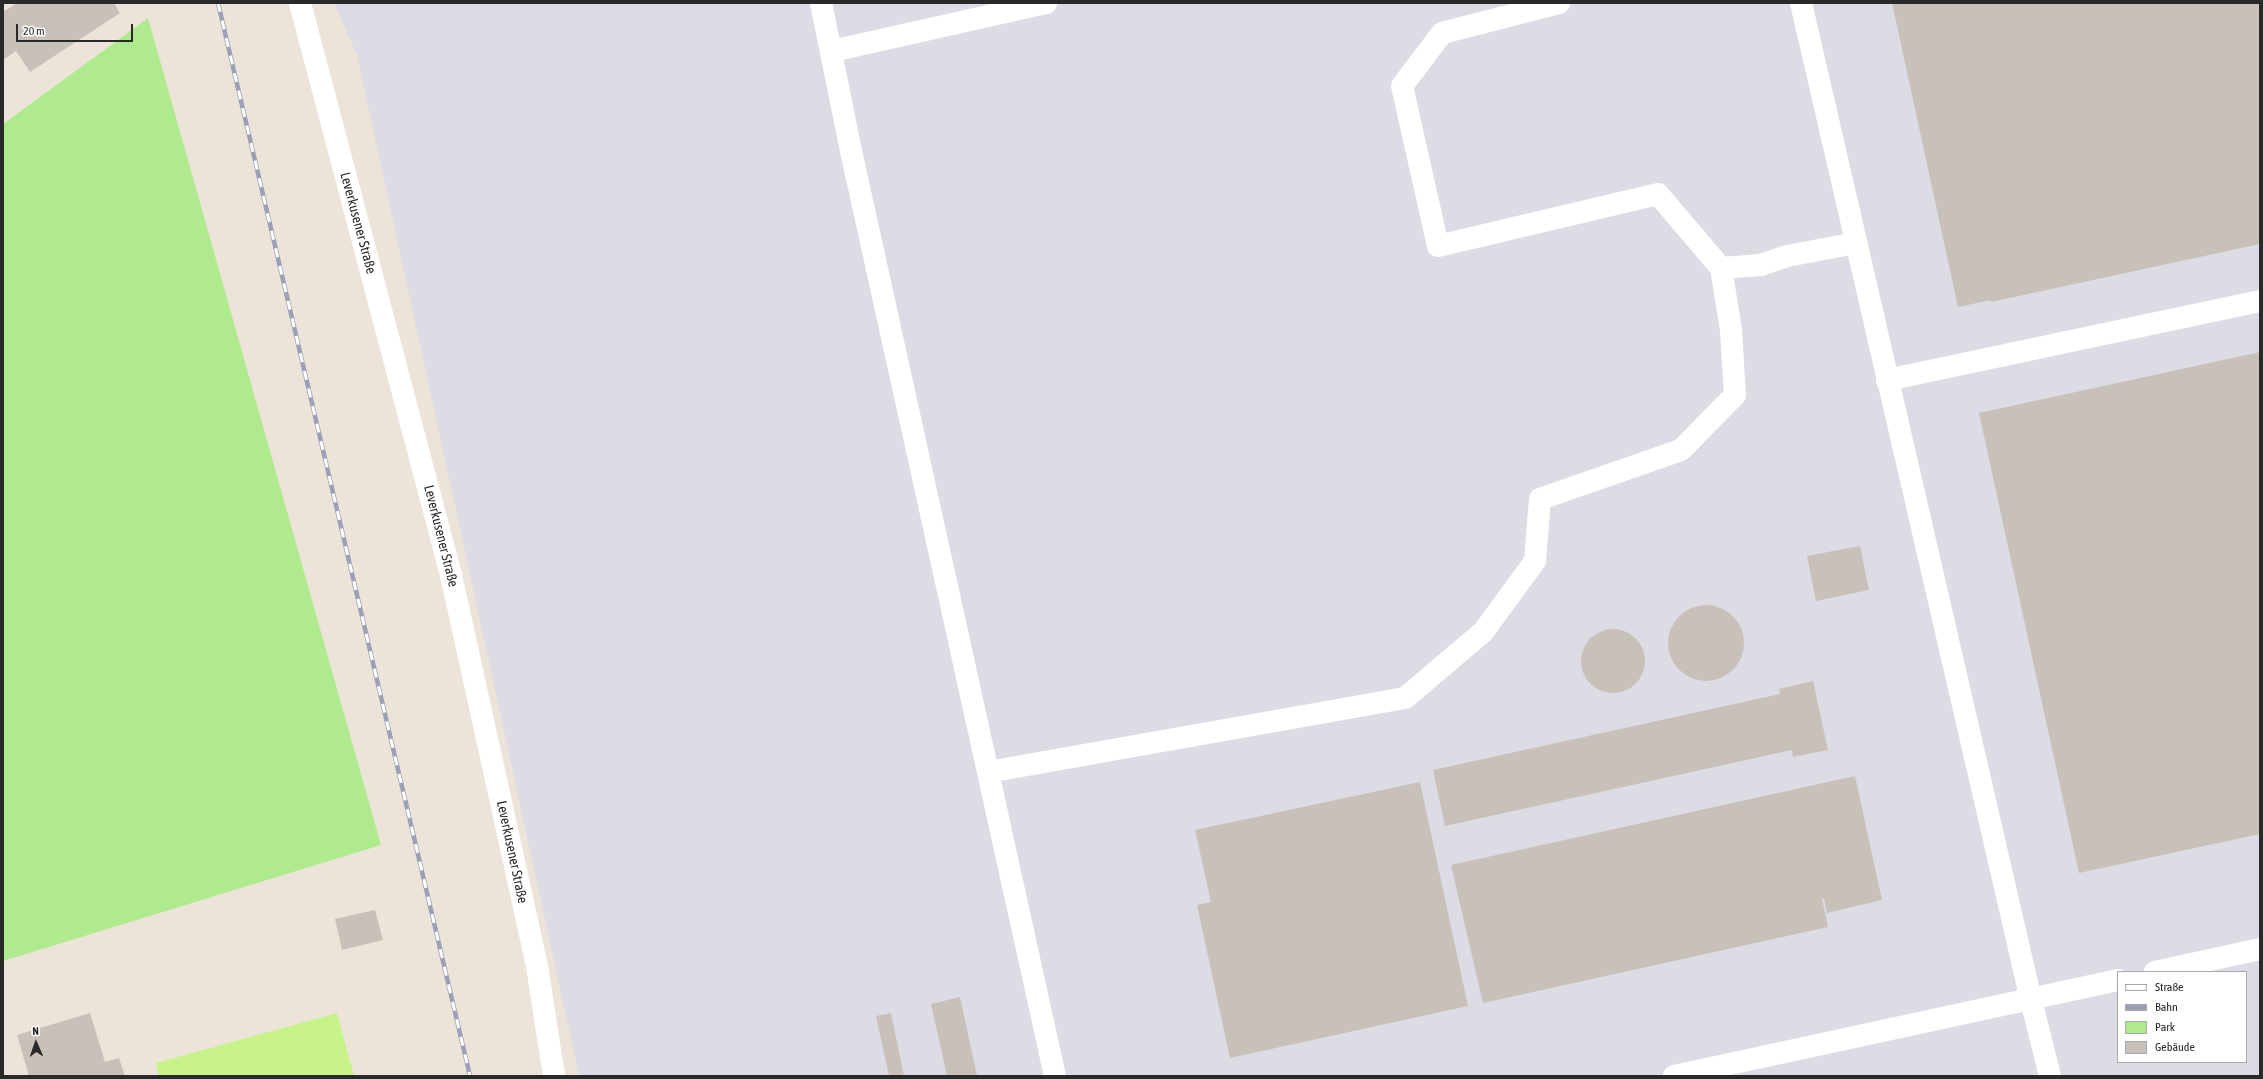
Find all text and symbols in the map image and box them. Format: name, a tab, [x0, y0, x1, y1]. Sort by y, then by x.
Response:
scale bar	[18, 16, 135, 42]
text: 20 m	[23, 24, 45, 38]
street label: Leverkusener Straße	[336, 170, 380, 276]
street label: Leverkusener Straße	[420, 483, 462, 589]
street label: Leverkusener Straße	[493, 799, 531, 905]
legend	[2117, 971, 2247, 1063]
text: Straße	[2155, 980, 2183, 994]
text: Bahn	[2155, 1000, 2178, 1014]
text: Park	[2155, 1020, 2175, 1034]
north arrow	[16, 1023, 56, 1063]
text: N	[32, 1025, 39, 1037]
text: Gebäude	[2155, 1040, 2195, 1054]

